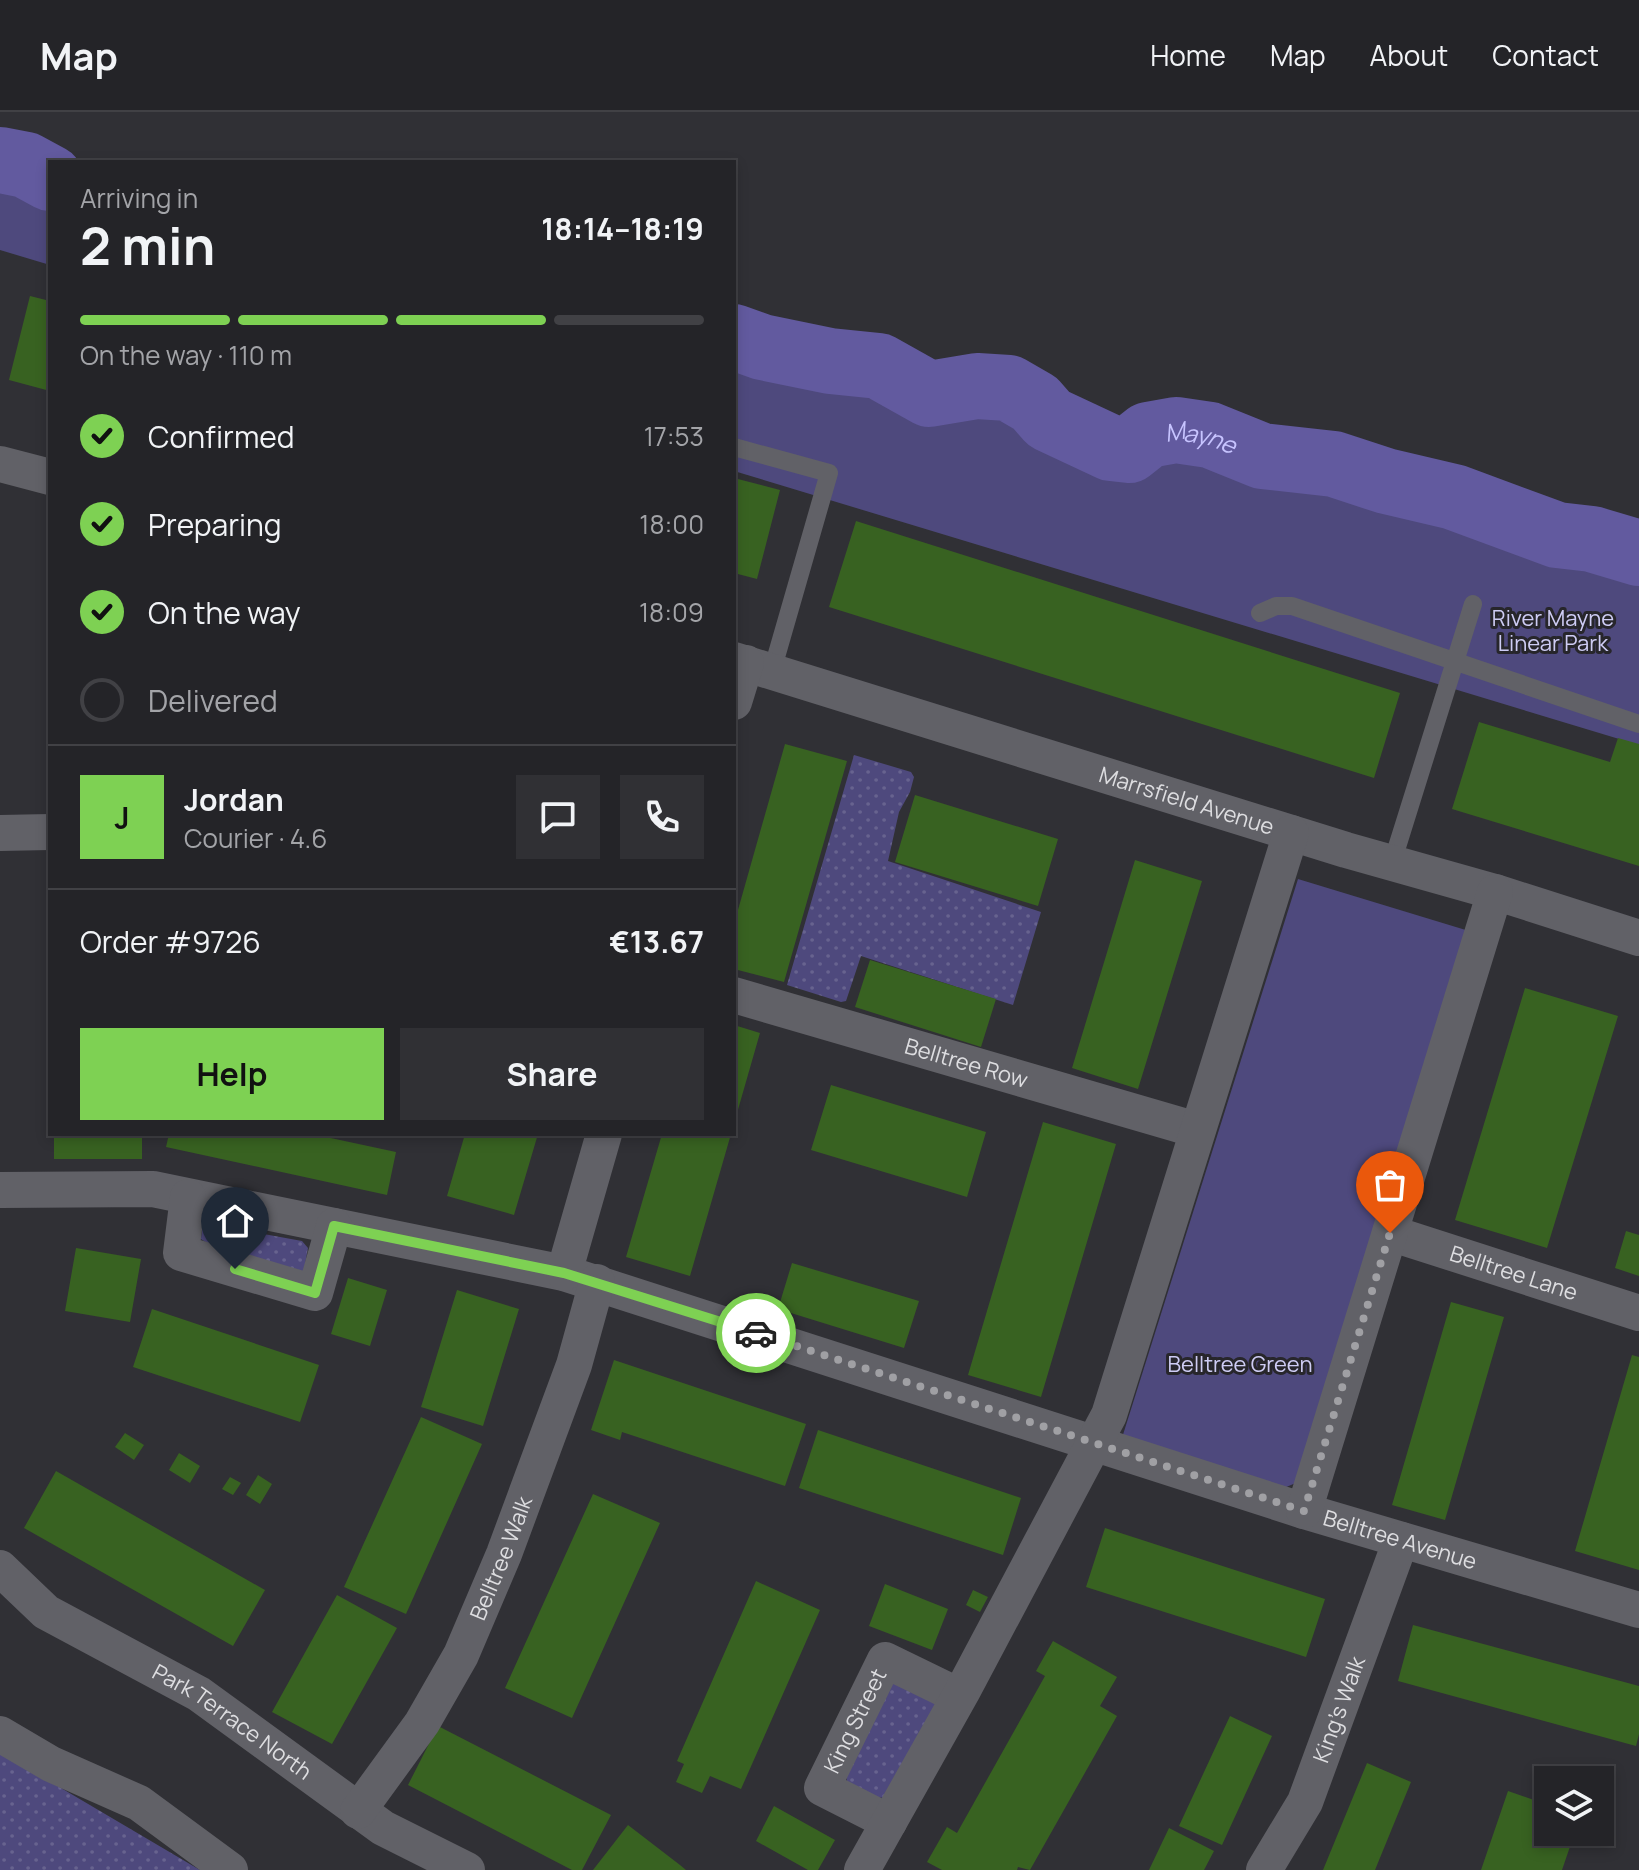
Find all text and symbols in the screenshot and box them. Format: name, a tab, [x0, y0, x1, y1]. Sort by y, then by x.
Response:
text: Map	[40, 29, 118, 81]
text: Home	[1150, 36, 1226, 74]
text: Map	[1270, 36, 1326, 74]
text: About	[1370, 36, 1448, 74]
text: Contact	[1492, 36, 1599, 74]
text: Arriving in	[80, 180, 198, 216]
text: 18:14–18:19	[541, 208, 704, 249]
text: 2 min	[80, 210, 215, 281]
text: On the way · 110 m	[80, 337, 292, 373]
water label: Mayne	[1162, 412, 1244, 461]
icon: check	[80, 414, 124, 458]
text: Confirmed	[148, 416, 295, 457]
text: 17:53	[644, 418, 704, 454]
icon: check	[80, 502, 124, 546]
text: Preparing	[148, 504, 282, 545]
text: 18:00	[639, 506, 704, 542]
icon: check	[80, 590, 124, 634]
text: On the way	[148, 592, 301, 633]
text: 18:09	[639, 594, 704, 630]
park label: River Mayne Linear Park	[1492, 603, 1614, 658]
text: Delivered	[148, 680, 278, 721]
street label: Marrsfield Avenue	[1095, 759, 1278, 842]
button: chat	[516, 775, 600, 859]
button: phone	[620, 775, 704, 859]
text: Jordan	[184, 779, 284, 820]
text: J	[114, 797, 130, 838]
text: Courier · 4.6	[184, 820, 327, 856]
text: Order #9726	[80, 921, 261, 962]
text: €13.67	[609, 921, 704, 962]
button: Help	[80, 1028, 384, 1120]
button: Share	[400, 1028, 704, 1120]
street label: Belltree Row	[901, 1031, 1031, 1095]
pin	[1356, 1151, 1424, 1233]
icon: bag	[1368, 1163, 1412, 1207]
pin	[201, 1187, 269, 1269]
icon: home	[213, 1199, 257, 1243]
street label: Belltree Lane	[1446, 1238, 1582, 1307]
courier	[716, 1293, 796, 1373]
icon: car	[734, 1311, 778, 1355]
park label: Belltree Green	[1168, 1349, 1312, 1379]
street label: Belltree Walk	[463, 1491, 539, 1625]
street label: Belltree Avenue	[1320, 1503, 1481, 1576]
street label: King's Walk	[1306, 1651, 1373, 1767]
street label: Park Terrace North	[147, 1657, 318, 1786]
street label: King Street	[817, 1663, 894, 1778]
map controls	[1534, 1766, 1614, 1846]
button: layers	[1534, 1766, 1614, 1846]

